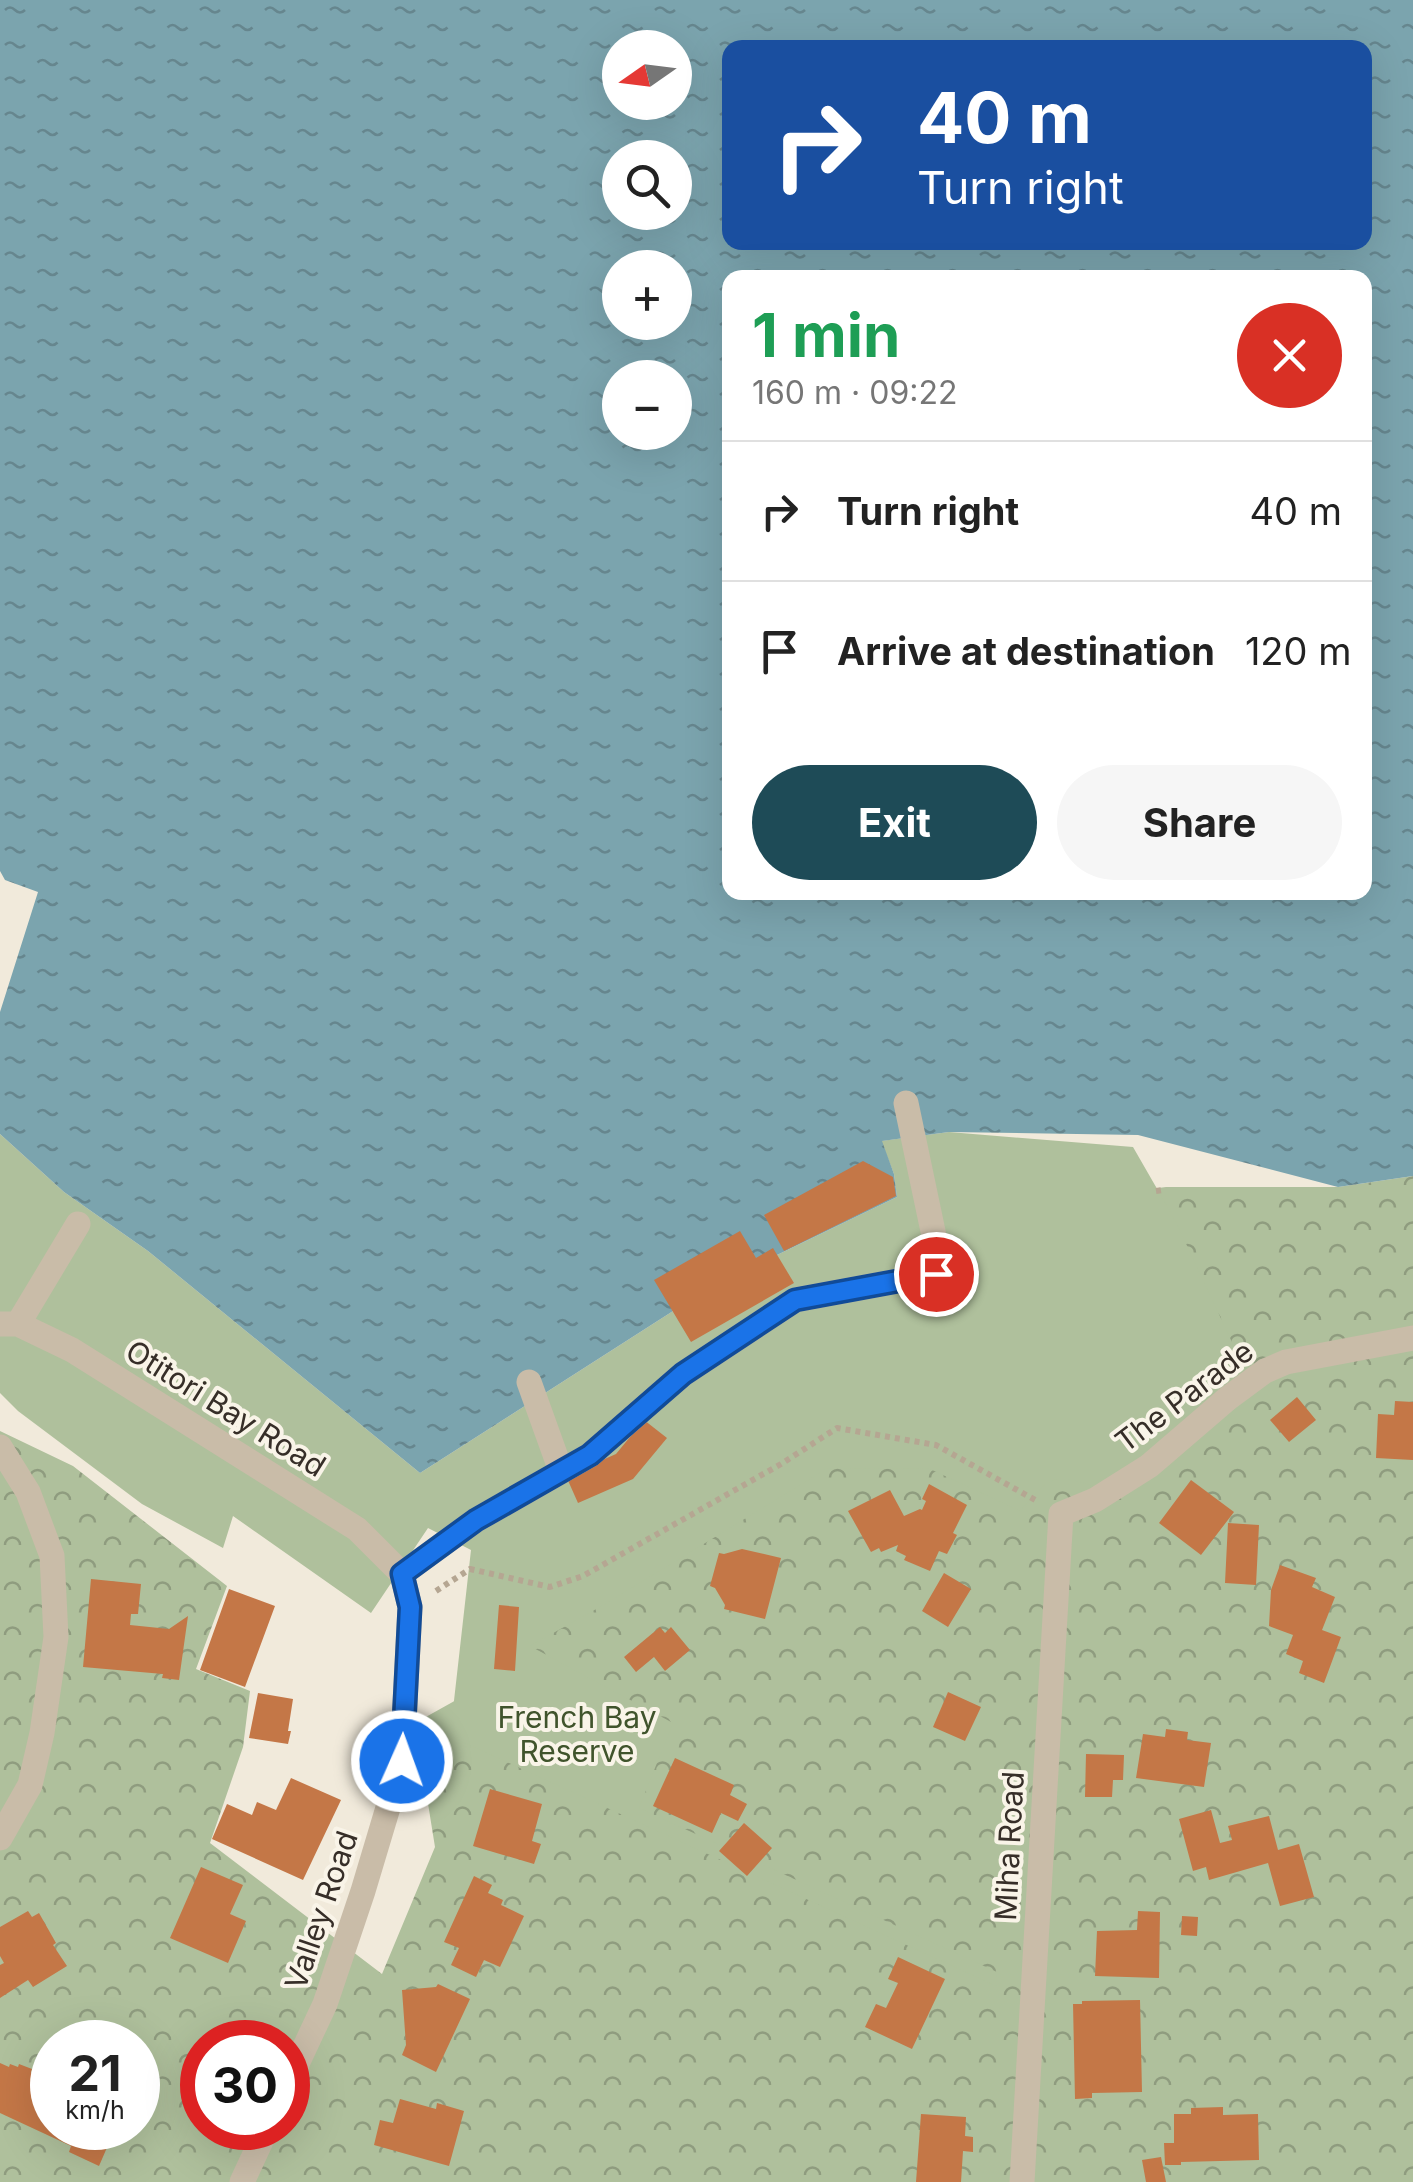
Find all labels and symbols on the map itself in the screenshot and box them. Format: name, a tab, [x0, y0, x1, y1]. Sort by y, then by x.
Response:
north arrow	[602, 30, 692, 120]
pin	[894, 1232, 979, 1317]
street label: Otitori Bay Road	[119, 1332, 333, 1484]
street label: The Parade	[1108, 1333, 1260, 1459]
park label: French Bay Reserve	[497, 1699, 657, 1769]
position arrow	[350, 1709, 454, 1813]
street label: Miha Road	[987, 1770, 1031, 1922]
street label: Valley Road	[277, 1826, 365, 1994]
speed limit sign: 30	[180, 2020, 310, 2150]

